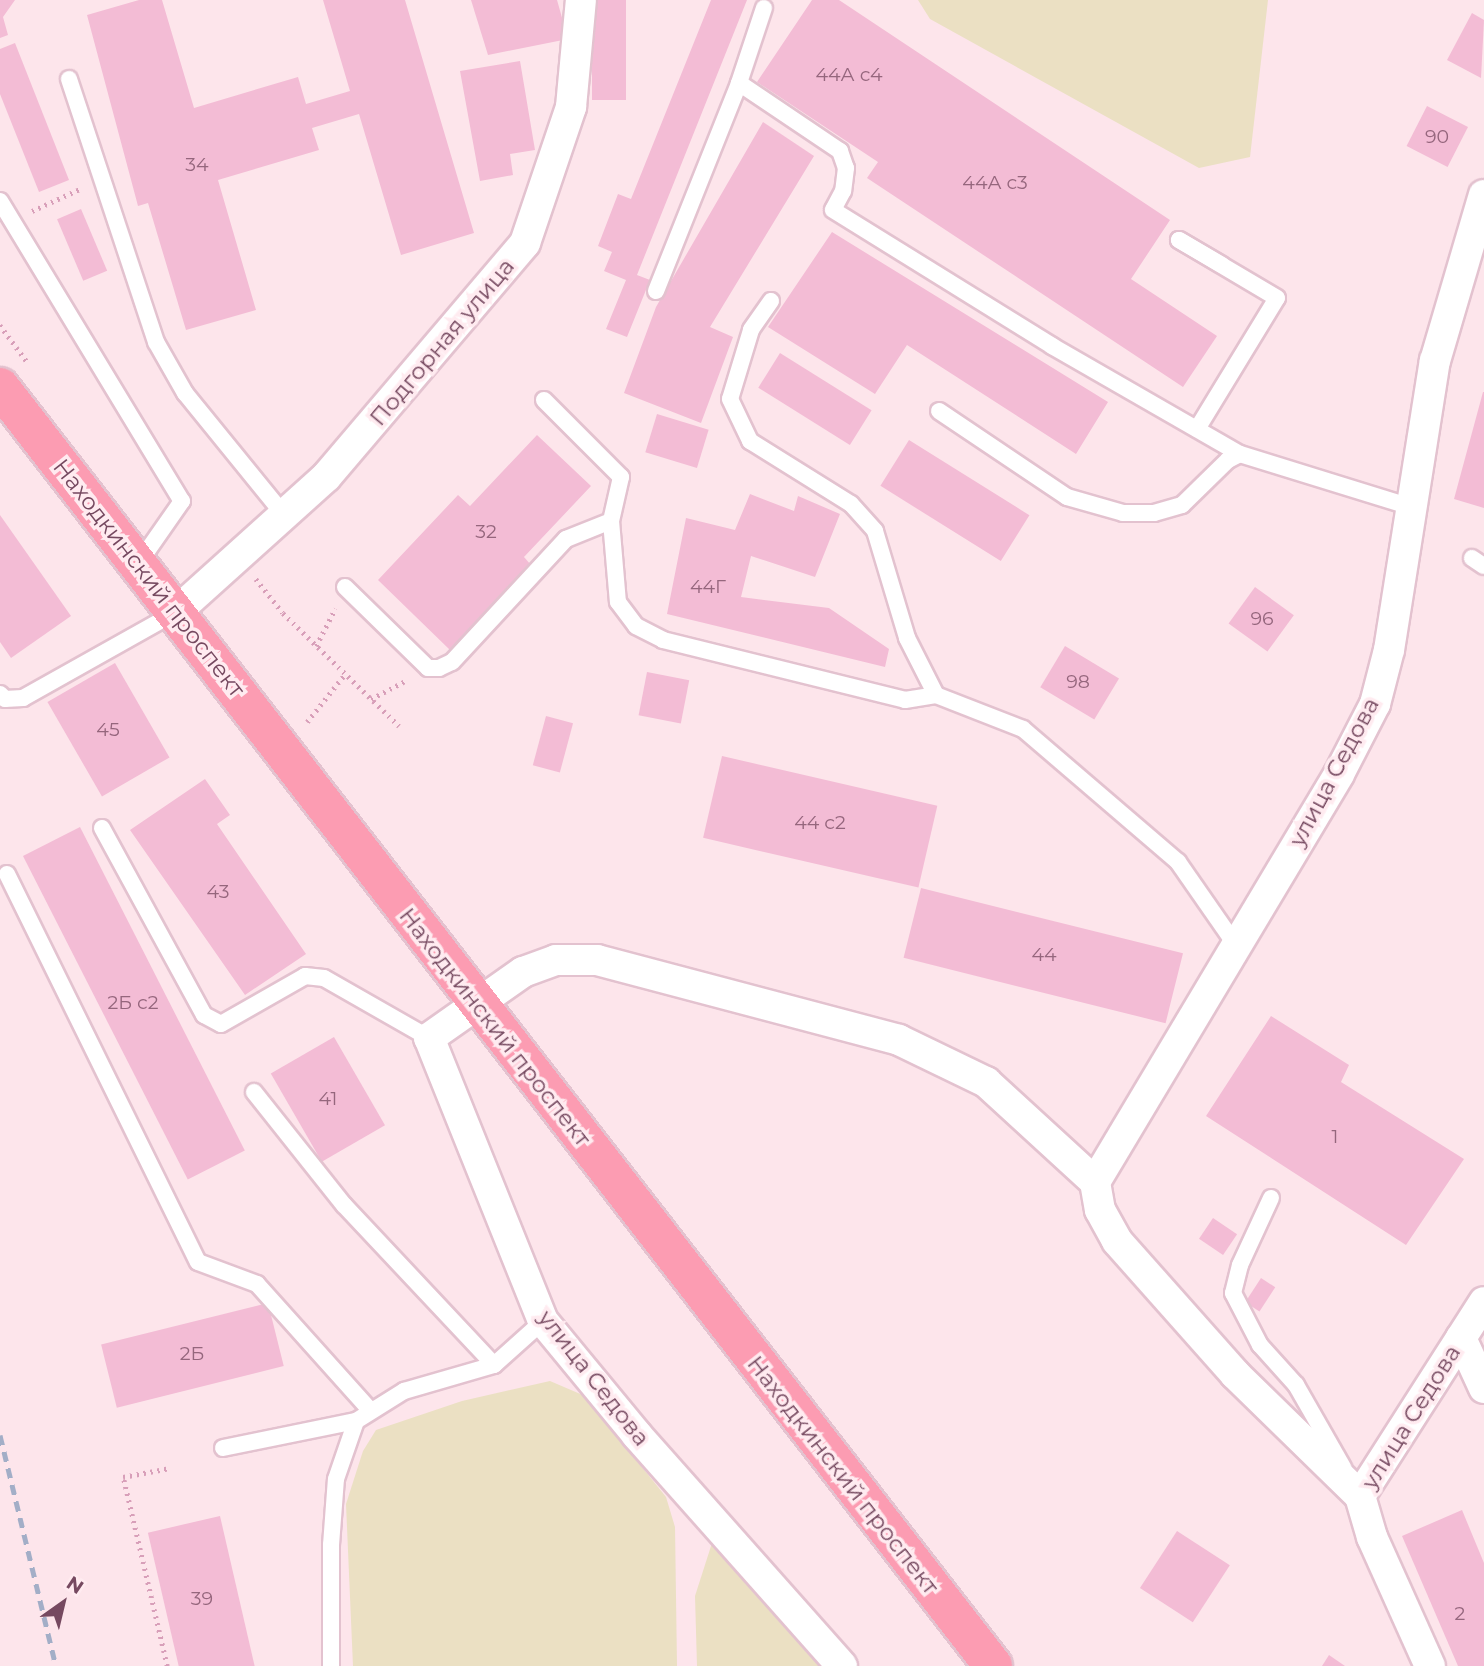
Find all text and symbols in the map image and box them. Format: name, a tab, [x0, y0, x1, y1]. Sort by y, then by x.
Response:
house number: 44А с4	[815, 64, 883, 86]
house number: 90	[1425, 126, 1449, 148]
house number: 34	[185, 154, 209, 176]
house number: 44А с3	[962, 172, 1028, 194]
street label: Подгорная улица	[364, 253, 520, 431]
street label: Находкинский проспект	[47, 453, 251, 703]
house number: 32	[475, 521, 497, 543]
house number: 44Г	[690, 576, 726, 598]
house number: 96	[1250, 608, 1274, 630]
house number: 98	[1066, 671, 1090, 693]
street label: улица Седова	[1283, 693, 1385, 851]
house number: 45	[96, 719, 120, 741]
house number: 44 с2	[794, 812, 846, 834]
house number: 43	[207, 881, 229, 903]
street label: Находкинский проспект	[393, 902, 597, 1152]
house number: 44	[1031, 944, 1057, 966]
house number: 2Б с2	[108, 992, 158, 1014]
house number: 41	[319, 1088, 337, 1110]
house number: 1	[1332, 1126, 1338, 1148]
street label: улица Седова	[532, 1305, 656, 1451]
street label: улица Седова	[1356, 1340, 1466, 1494]
house number: 2Б	[180, 1343, 204, 1365]
street label: Находкинский проспект	[741, 1350, 945, 1600]
north arrow	[28, 1568, 98, 1638]
text: N	[62, 1571, 88, 1599]
house number: 39	[191, 1588, 213, 1610]
house number: 2	[1455, 1603, 1465, 1625]

